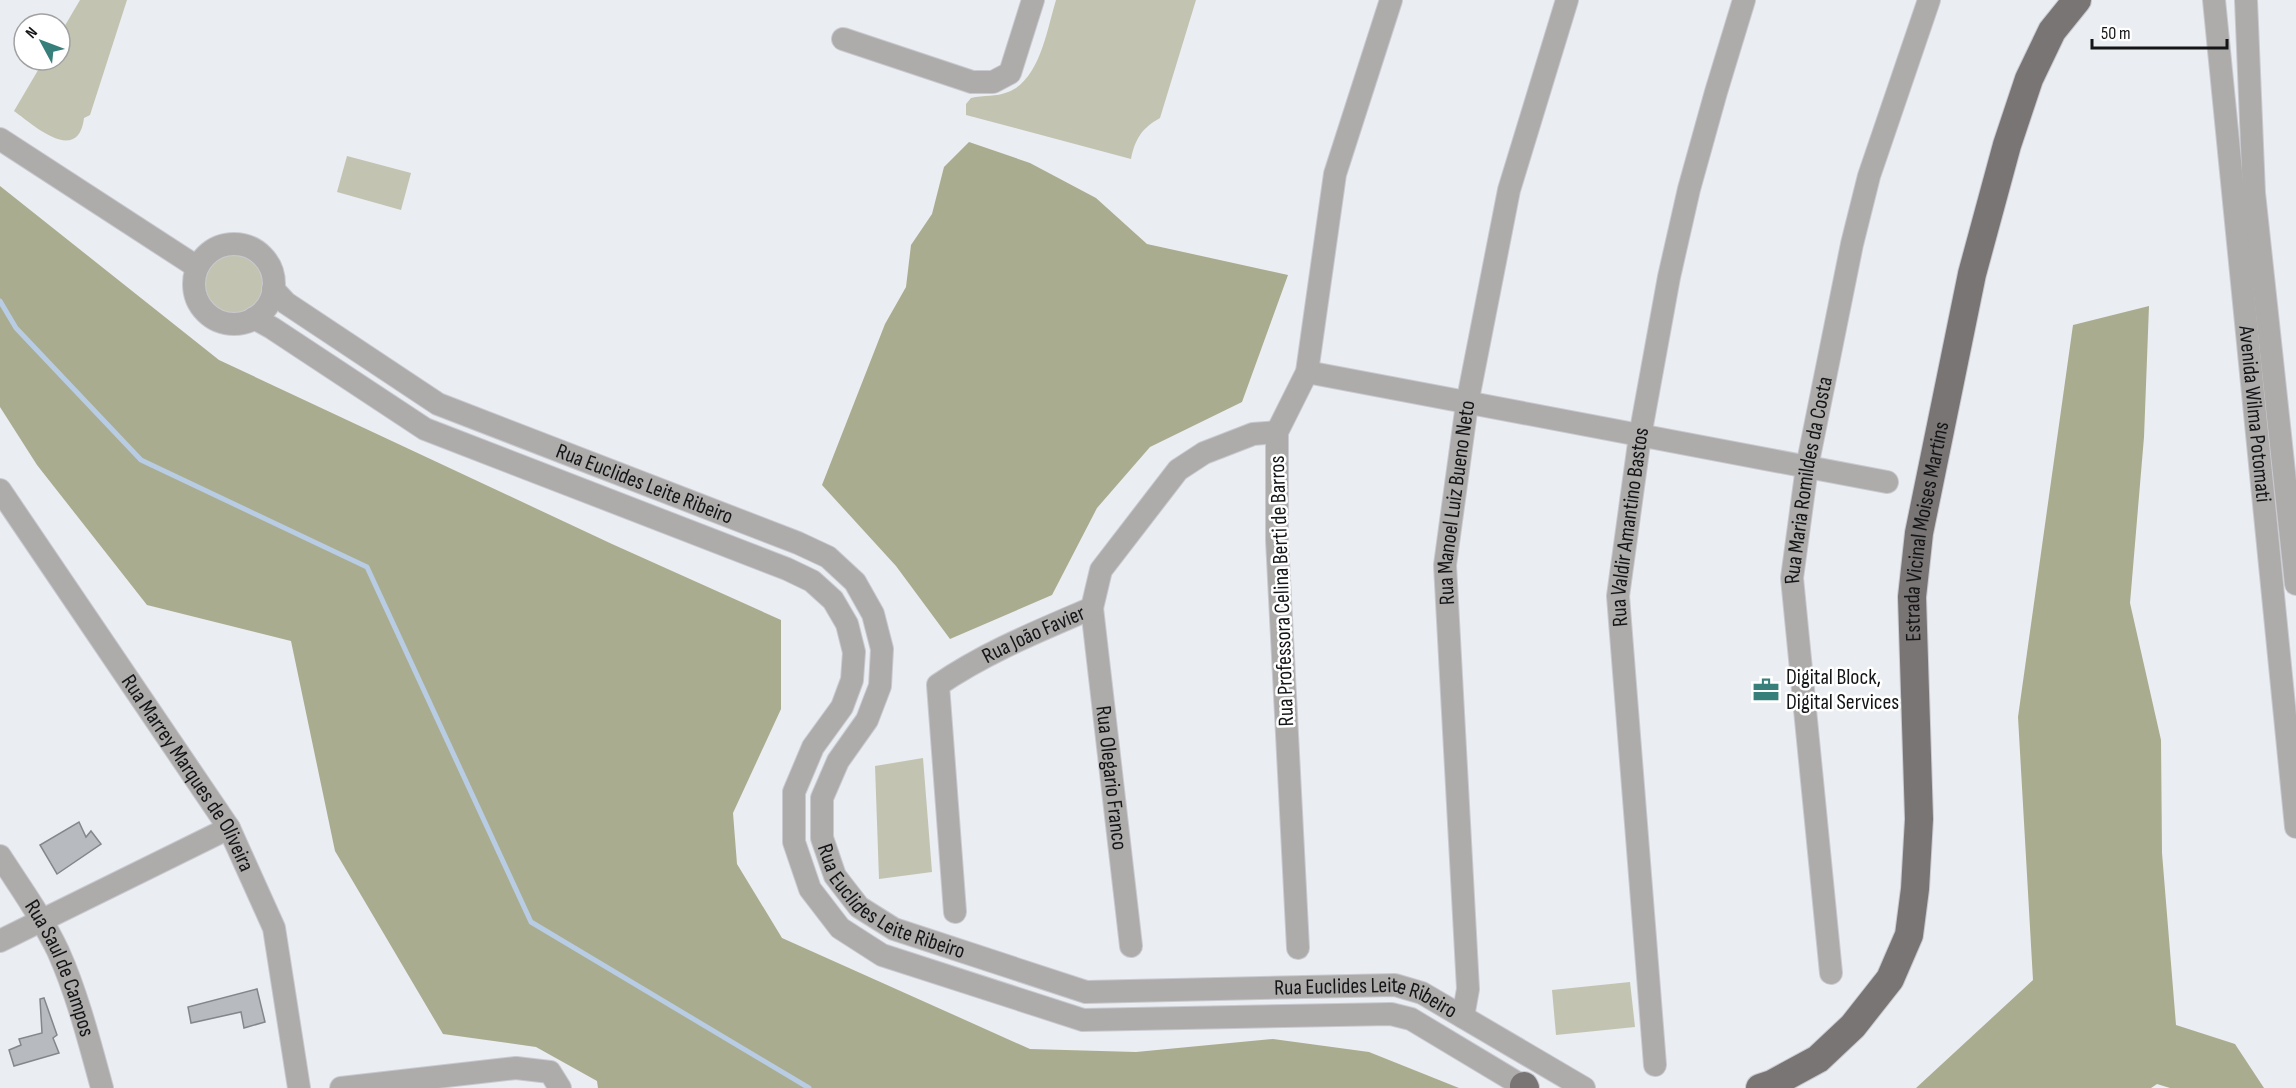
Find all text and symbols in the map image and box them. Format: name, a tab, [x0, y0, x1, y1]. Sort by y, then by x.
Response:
north arrow	[12, 12, 72, 72]
scale bar	[2092, 12, 2227, 50]
text: 50 m	[2101, 23, 2131, 44]
text: N	[22, 24, 42, 43]
street label: Avenida Wilma Potomati	[2233, 323, 2277, 503]
street label: Rua Maria Romildes da Costa	[1778, 374, 1838, 585]
street label: Rua Manoel Luiz Bueno Neto	[1431, 399, 1481, 606]
street label: Estrada Vicinal Moises Martins	[1898, 419, 1955, 642]
street label: Rua Valdir Amantino Bastos	[1605, 425, 1655, 628]
street label: Rua Euclides Leite Ribeiro	[552, 437, 737, 530]
street label: Rua Professora Celina Berti de Barros	[1264, 455, 1300, 727]
street label: Rua João Favier	[977, 599, 1089, 669]
place label: Digital Block, Digital Services	[1786, 664, 1899, 716]
street label: Rua Marrey Marques de Oliveira	[115, 669, 260, 876]
office icon: Digital Block, Digital Services	[1751, 675, 1781, 705]
street label: Rua Olegario Franco	[1090, 704, 1133, 852]
street label: Rua Euclides Leite Ribeiro	[811, 840, 968, 965]
street label: Rua Saul de Campos	[19, 894, 101, 1040]
street label: Rua Euclides Leite Ribeiro	[1274, 971, 1462, 1024]

